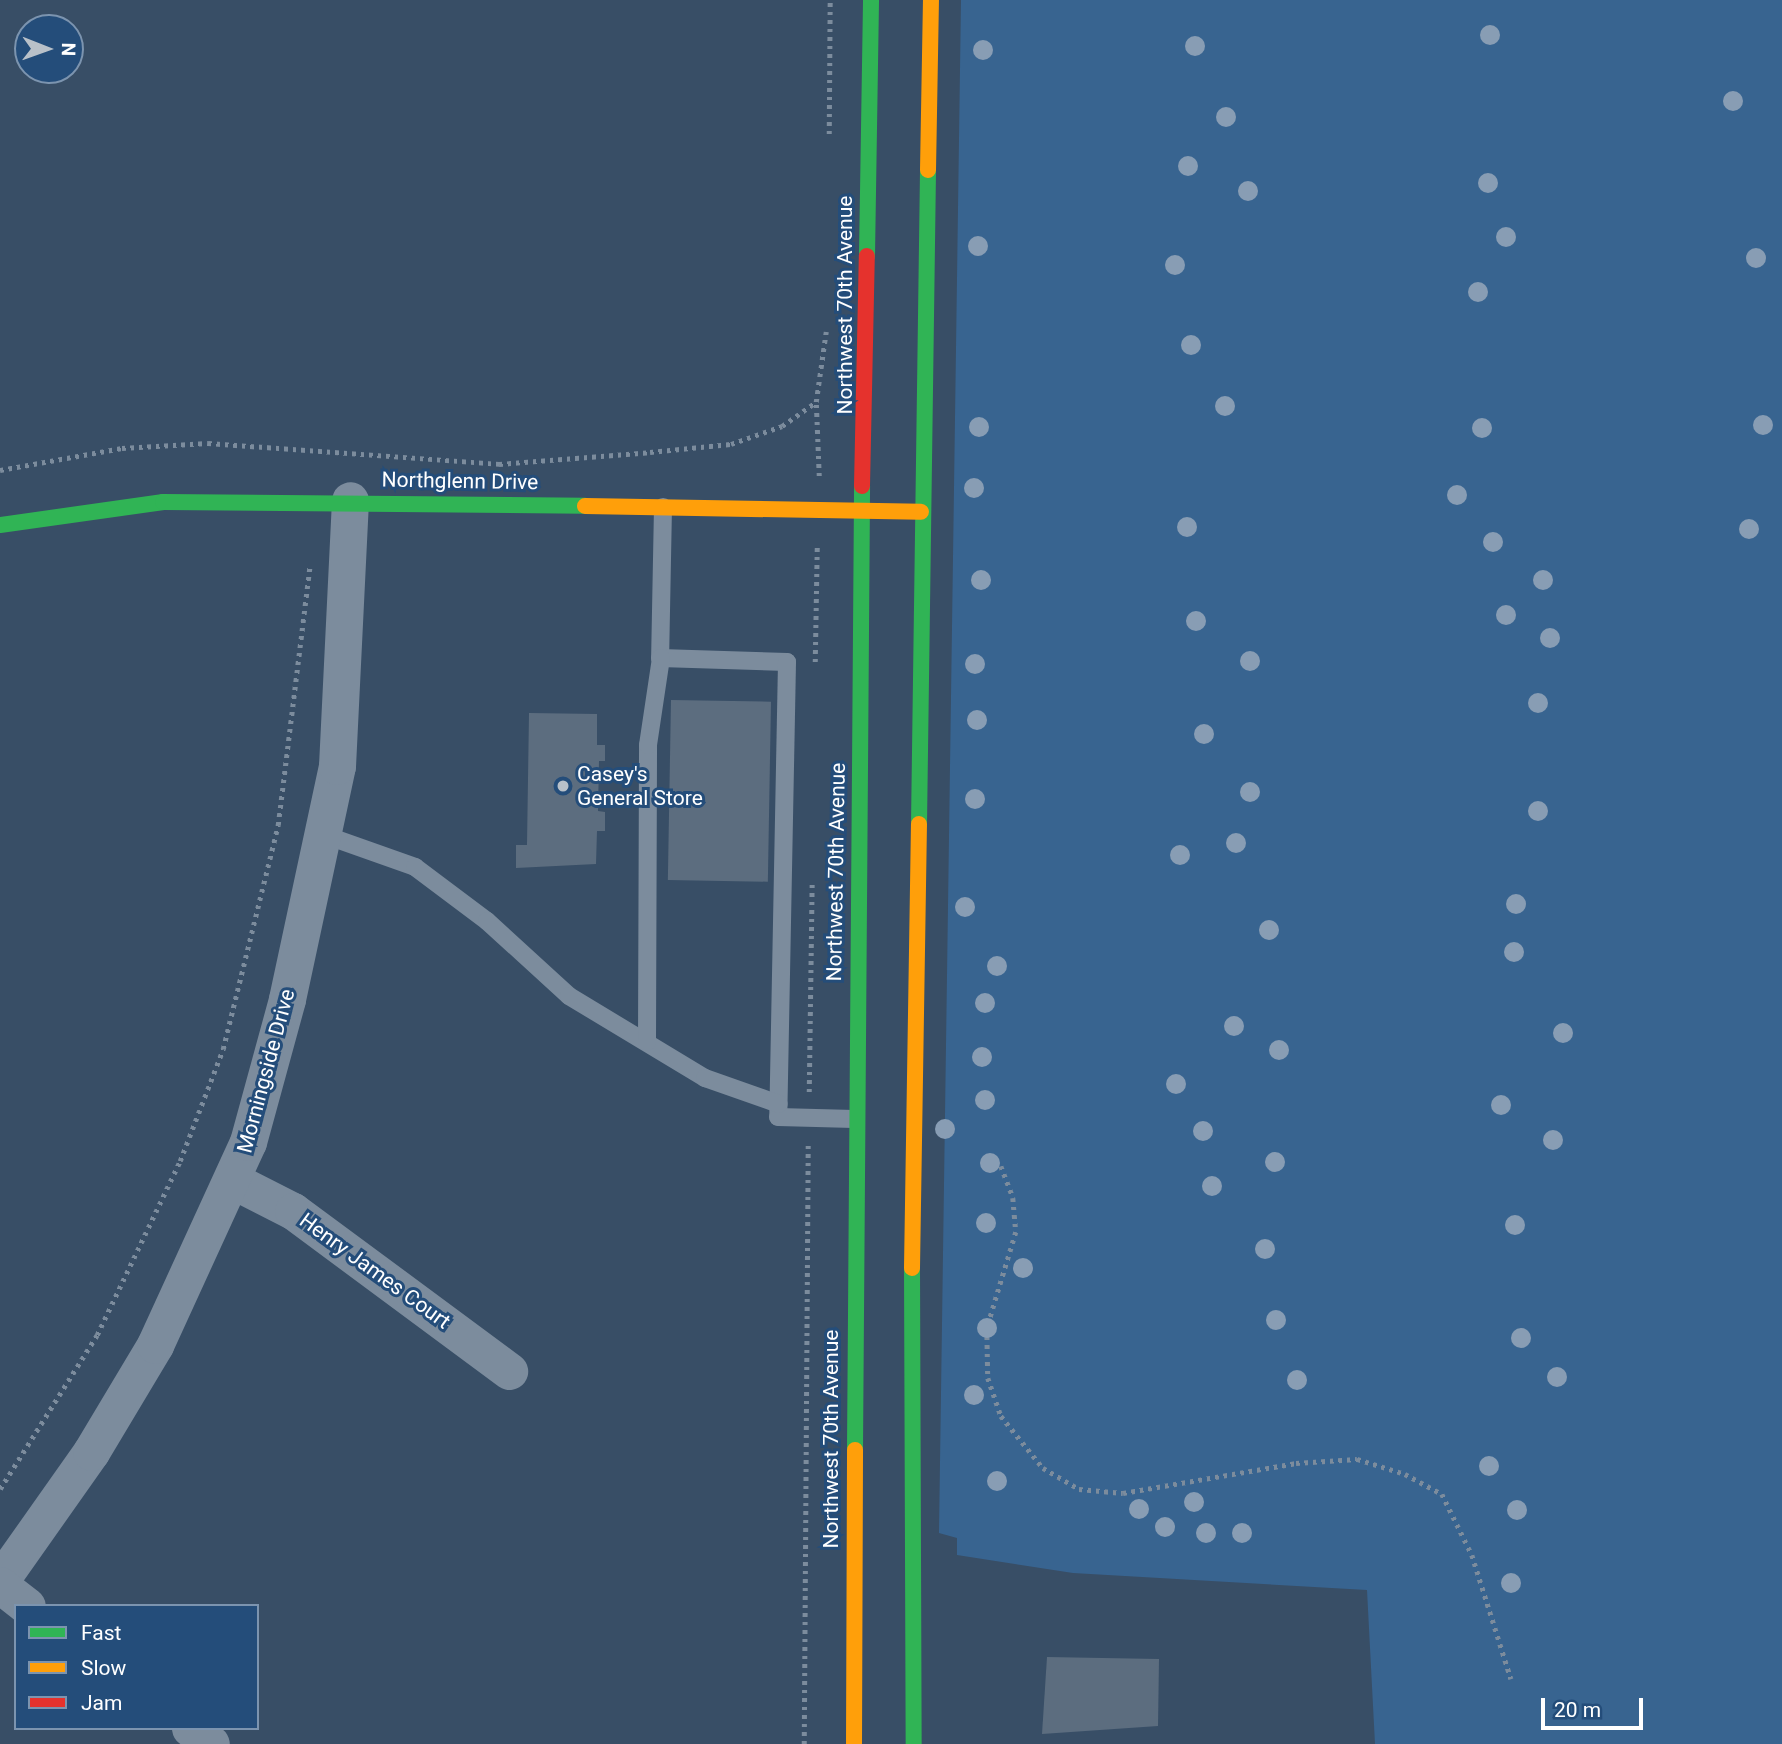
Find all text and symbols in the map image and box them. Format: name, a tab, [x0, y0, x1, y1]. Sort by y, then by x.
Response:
north arrow	[14, 14, 84, 84]
text: N	[57, 42, 80, 56]
street label: Northwest 70th Avenue	[832, 196, 858, 414]
street label: Northglenn Drive	[381, 467, 539, 495]
place label: Casey's General Store	[577, 761, 703, 811]
street label: Northwest 70th Avenue	[821, 762, 851, 982]
marker: Casey's General Store	[555, 778, 571, 794]
street label: Morningside Drive	[232, 986, 300, 1156]
street label: Henry James Court	[295, 1208, 455, 1334]
street label: Northwest 70th Avenue	[818, 1330, 844, 1548]
legend	[14, 1604, 259, 1730]
text: Fast	[81, 1621, 121, 1645]
text: Slow	[81, 1656, 126, 1680]
scale bar	[1544, 1684, 1646, 1728]
text: Jam	[81, 1691, 122, 1715]
text: 20 m	[1554, 1698, 1601, 1722]

